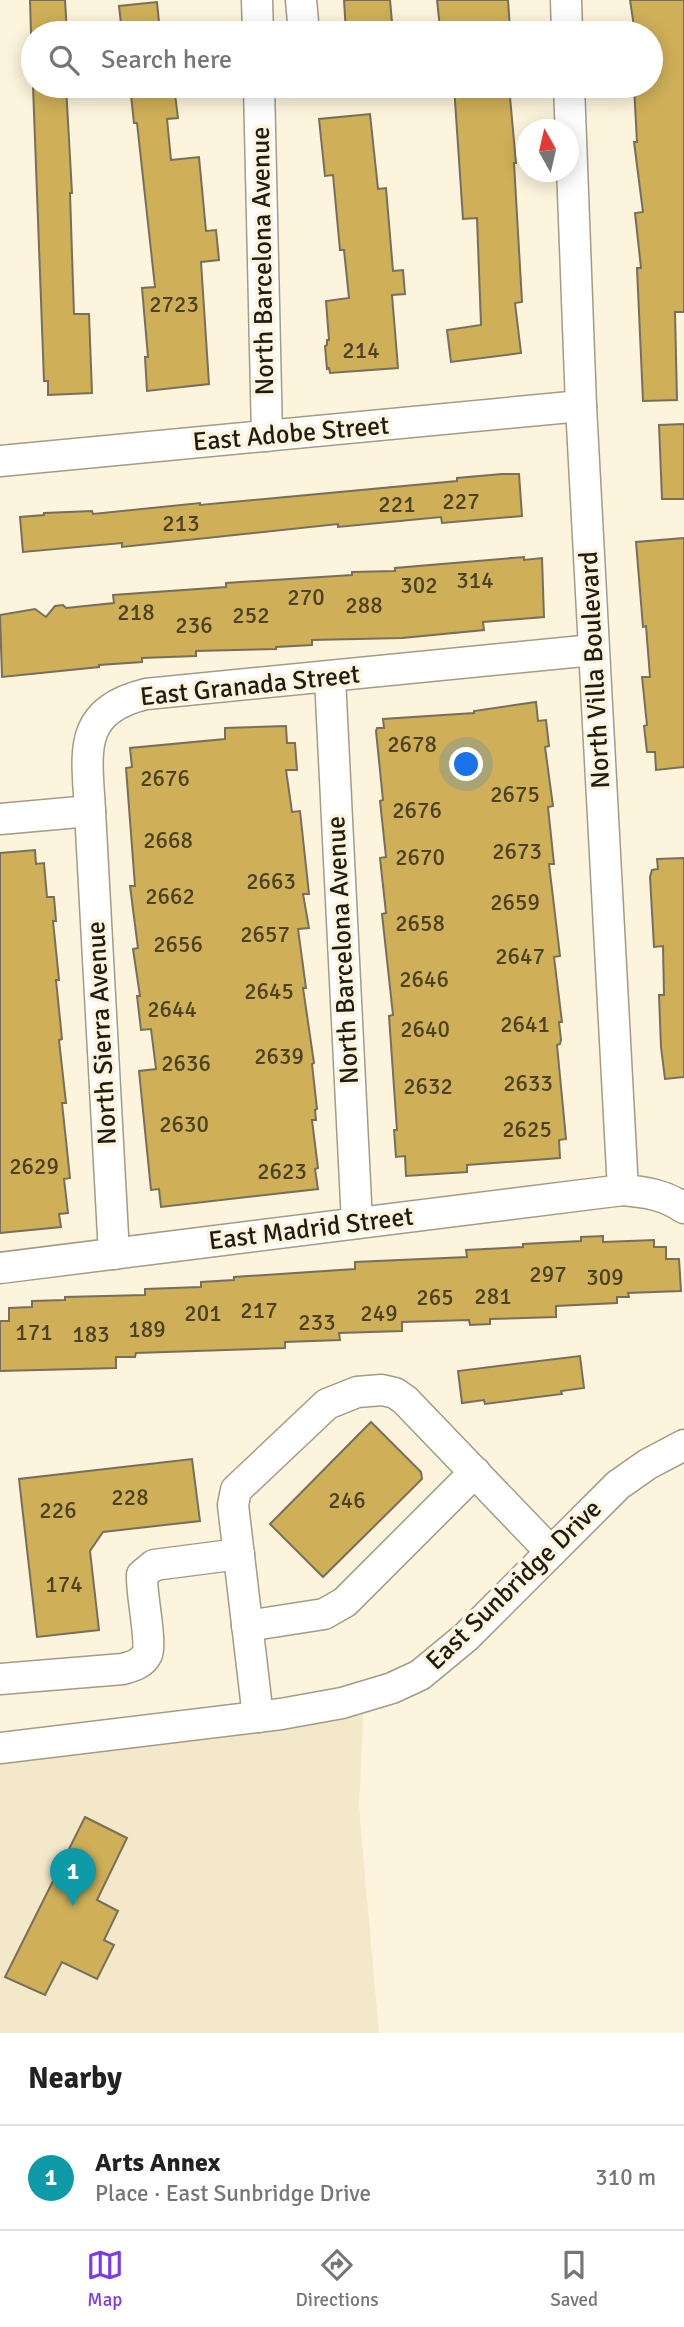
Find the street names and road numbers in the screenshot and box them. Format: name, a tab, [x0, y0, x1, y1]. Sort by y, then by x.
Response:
street label: North Barcelona Avenue	[245, 126, 281, 396]
street label: East Adobe Street	[191, 409, 391, 459]
street label: North Villa Boulevard	[573, 550, 617, 790]
street label: East Granada Street	[138, 659, 362, 713]
street label: North Barcelona Avenue	[320, 815, 366, 1085]
street label: North Sierra Avenue	[80, 920, 124, 1146]
street label: East Madrid Street	[207, 1201, 415, 1257]
street label: East Sunbridge Drive	[419, 1493, 609, 1677]

